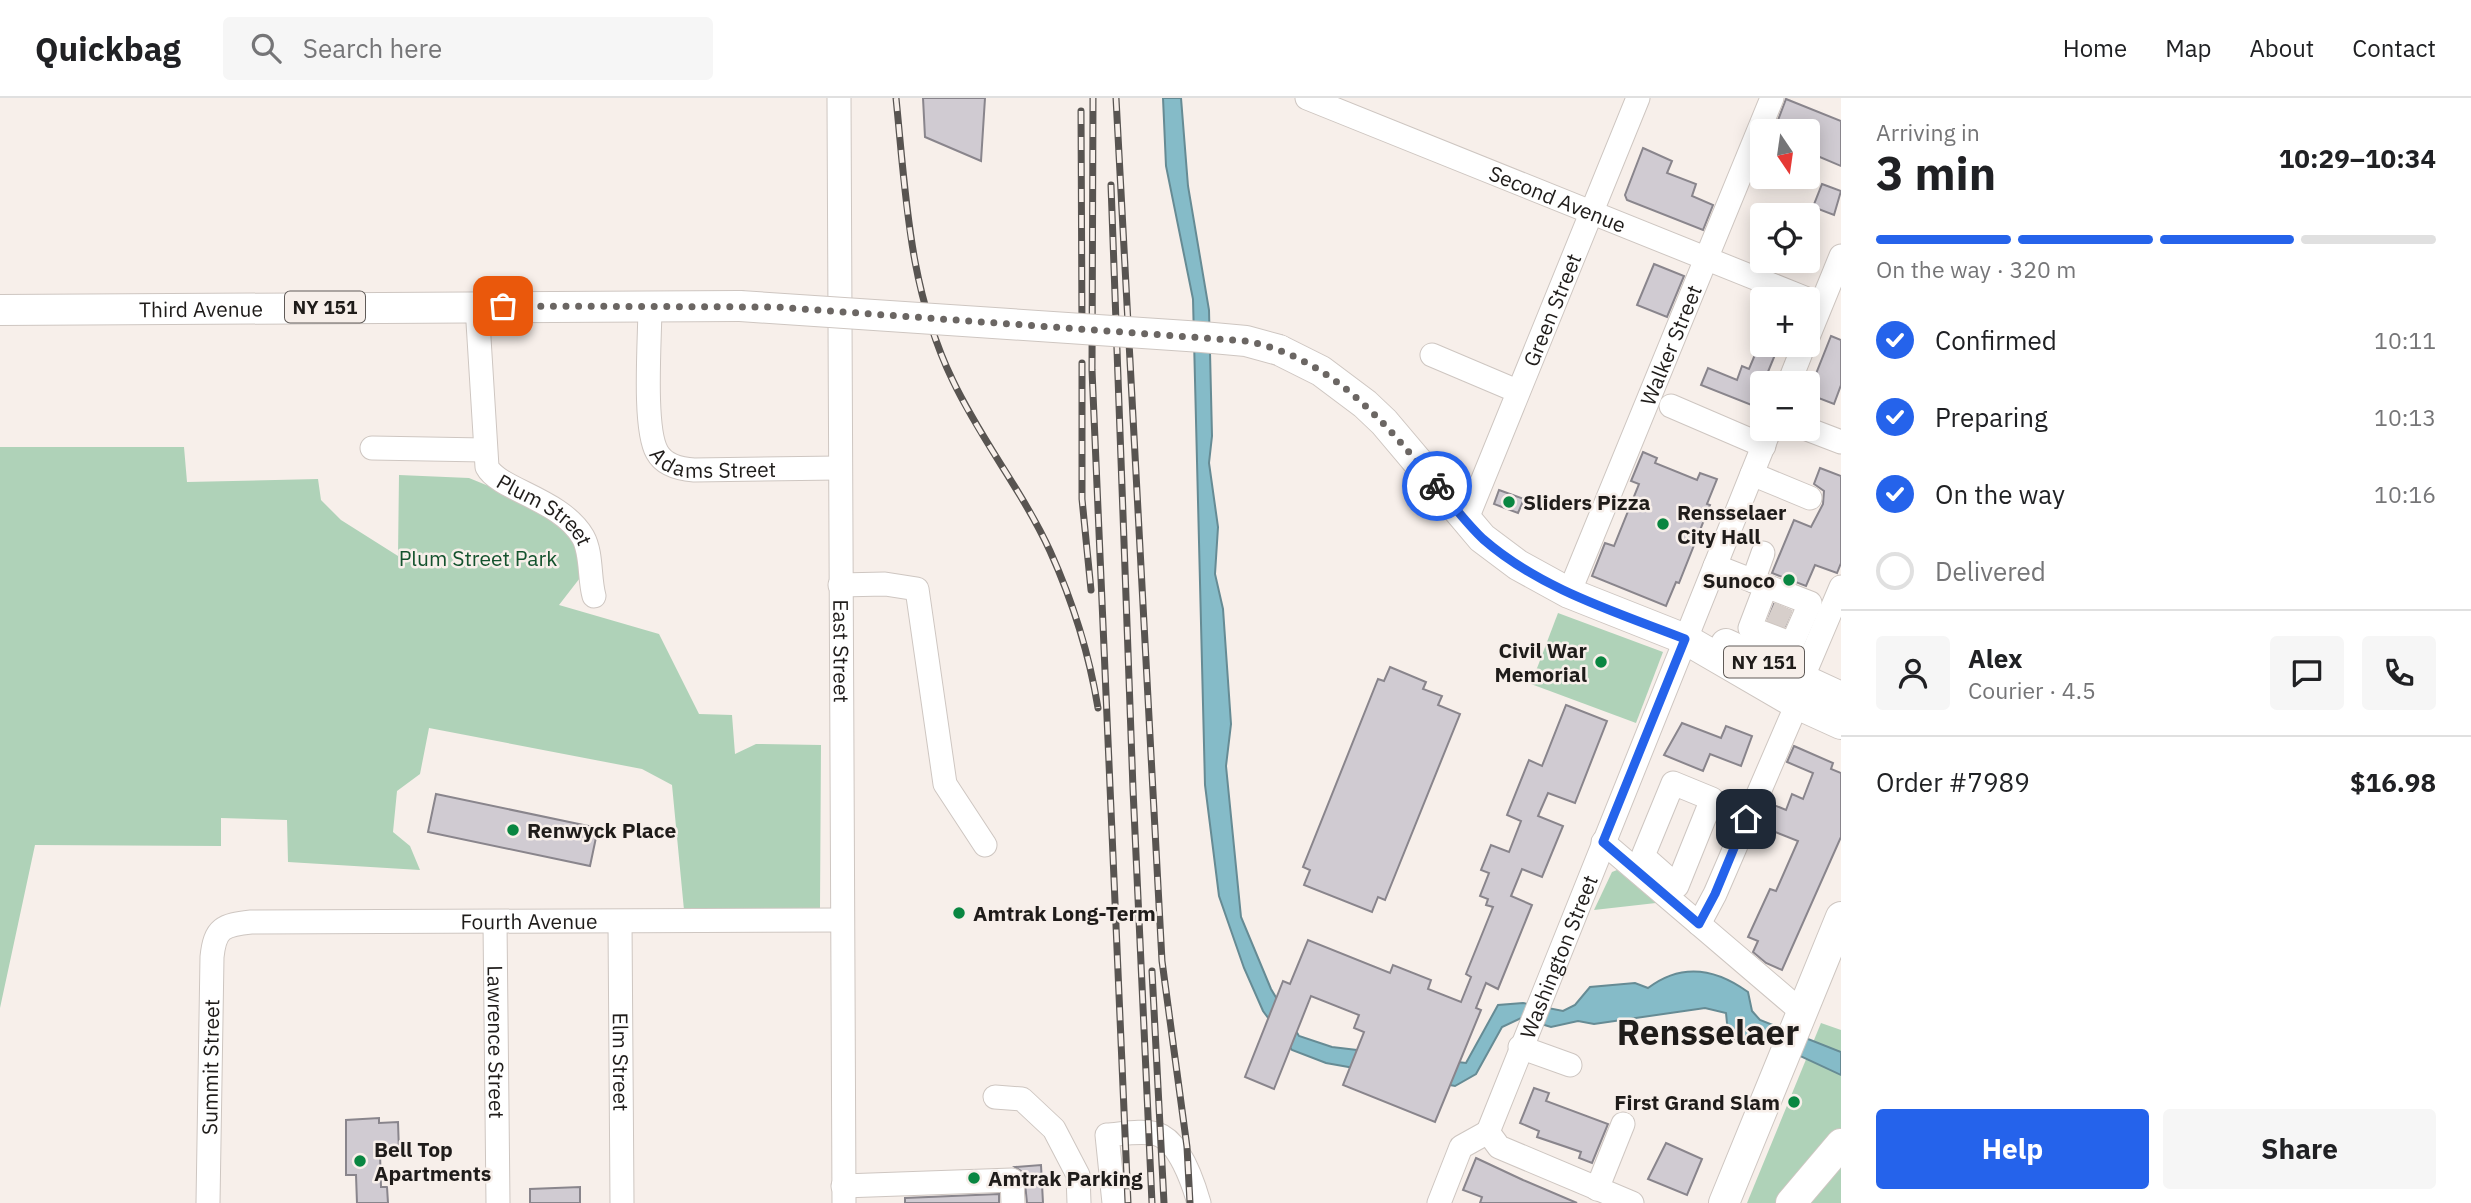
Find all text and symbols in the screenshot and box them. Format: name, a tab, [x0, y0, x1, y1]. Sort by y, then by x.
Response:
search box	[223, 17, 713, 80]
text: Quickbag	[35, 27, 181, 70]
icon: search	[247, 29, 285, 67]
text: Search here	[303, 31, 442, 65]
text: Home	[2063, 32, 2127, 64]
text: Map	[2165, 32, 2211, 64]
text: About	[2249, 32, 2314, 64]
text: Contact	[2352, 32, 2436, 64]
text: Arriving in	[1876, 117, 1980, 147]
north arrow	[1750, 119, 1820, 189]
map controls	[1750, 119, 1820, 441]
text: 10:29–10:34	[2279, 141, 2436, 175]
text: 3 min	[1876, 143, 1996, 203]
street label: Second Avenue	[1485, 159, 1630, 239]
button: locate	[1750, 203, 1820, 273]
street label: Green Street	[1516, 249, 1587, 371]
text: On the way · 320 m	[1876, 254, 2076, 284]
pin	[473, 276, 533, 336]
street label: Walker Street	[1633, 281, 1708, 410]
icon: bag	[484, 287, 522, 325]
button: +	[1750, 287, 1820, 357]
road number: NY 151	[285, 292, 365, 322]
street label: Third Avenue	[139, 295, 263, 323]
icon: check	[1876, 321, 1914, 359]
text: Confirmed	[1935, 323, 2057, 357]
text: 10:11	[2374, 325, 2436, 355]
button: −	[1750, 371, 1820, 441]
icon: check	[1876, 398, 1914, 436]
text: Preparing	[1935, 400, 2048, 434]
text: 10:13	[2374, 402, 2436, 432]
street label: Adams Street	[644, 441, 776, 484]
courier	[1402, 451, 1472, 521]
street label: Plum Street	[492, 467, 599, 550]
icon: bike	[1418, 467, 1456, 505]
icon: check	[1876, 475, 1914, 513]
text: On the way	[1935, 477, 2065, 511]
text: 10:16	[2374, 479, 2436, 509]
place label: Sliders Pizza	[1523, 488, 1651, 516]
marker: Sliders Pizza	[1501, 494, 1517, 510]
place label: Rensselaer City Hall	[1677, 498, 1787, 550]
marker: Rensselaer City Hall	[1655, 516, 1671, 532]
park label: Plum Street Park	[399, 544, 557, 572]
text: Delivered	[1935, 554, 2046, 588]
place label: Sunoco	[1702, 566, 1775, 594]
marker: Sunoco	[1781, 572, 1797, 588]
street label: East Street	[827, 599, 856, 703]
place label: Civil War Memorial	[1495, 636, 1588, 688]
button: person	[1876, 636, 1950, 710]
button: chat	[2270, 636, 2344, 710]
button: phone	[2362, 636, 2436, 710]
text: Alex	[1968, 641, 2022, 675]
road number: NY 151	[1724, 646, 1804, 678]
marker: Civil War Memorial	[1593, 654, 1609, 670]
text: Courier · 4.5	[1968, 675, 2096, 705]
text: Order #7989	[1876, 765, 2030, 799]
text: $16.98	[2350, 765, 2436, 799]
pin	[1716, 789, 1776, 849]
icon: home	[1727, 800, 1765, 838]
place label: Renwyck Place	[527, 816, 677, 844]
marker: Renwyck Place	[505, 822, 521, 838]
street label: Washington Street	[1513, 871, 1604, 1042]
place label: Amtrak Long-Term	[973, 899, 1156, 927]
marker: Amtrak Long-Term	[951, 905, 967, 921]
street label: Fourth Avenue	[460, 907, 598, 935]
street label: Lawrence Street	[481, 965, 511, 1119]
street label: Summit Street	[195, 999, 225, 1135]
district label: Rensselaer	[1617, 1009, 1799, 1055]
street label: Elm Street	[607, 1012, 635, 1112]
place label: First Grand Slam	[1614, 1088, 1780, 1116]
marker: First Grand Slam	[1786, 1094, 1802, 1110]
button: Help	[1876, 1109, 2149, 1189]
button: Share	[2163, 1109, 2436, 1189]
place label: Bell Top Apartments	[374, 1135, 491, 1187]
marker: Bell Top Apartments	[352, 1153, 368, 1169]
place label: Amtrak Parking	[988, 1164, 1143, 1192]
marker: Amtrak Parking	[966, 1170, 982, 1186]

